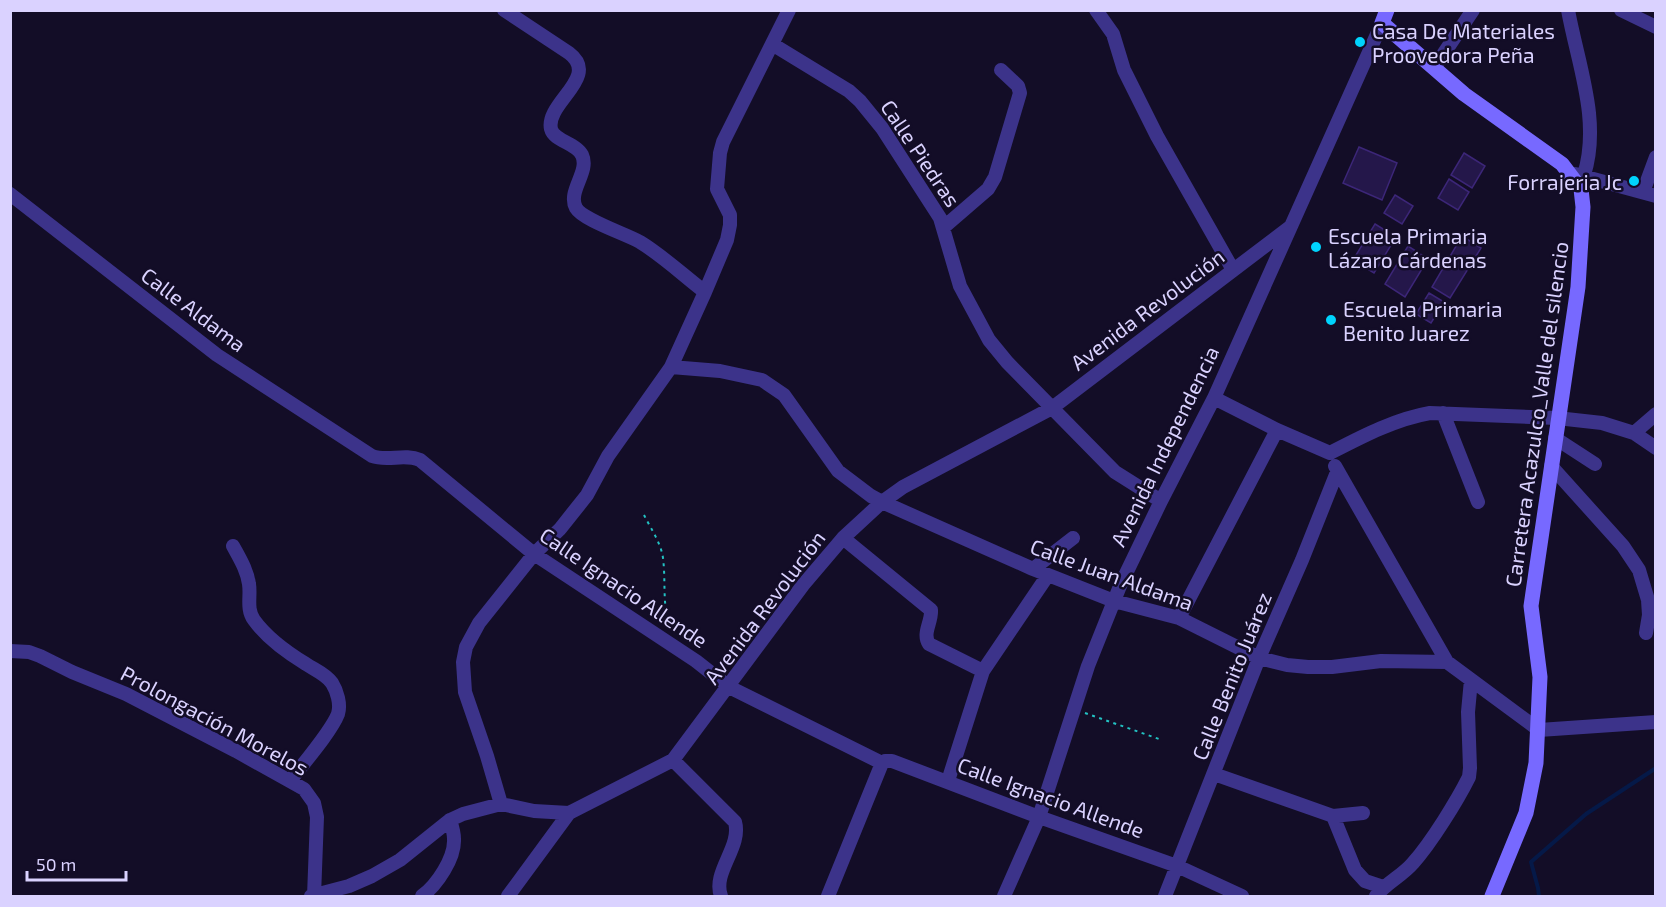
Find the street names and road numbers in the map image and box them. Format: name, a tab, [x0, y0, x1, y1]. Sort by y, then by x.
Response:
street label: Calle Piedras	[876, 95, 966, 211]
street label: Carretera Acazulco_Valle del silencio	[1499, 240, 1573, 588]
street label: Avenida Revolución	[1065, 243, 1229, 375]
street label: Calle Aldama	[137, 262, 251, 356]
street label: Avenida Independencia	[1105, 342, 1223, 550]
street label: Calle Ignacio Allende	[535, 522, 713, 652]
street label: Avenida Revolución	[698, 525, 830, 689]
street label: Calle Juan Aldama	[1027, 533, 1197, 615]
street label: Calle Benito Juárez	[1186, 589, 1276, 763]
street label: Prolongación Morelos	[117, 660, 313, 780]
street label: Calle Ignacio Allende	[954, 752, 1148, 842]

